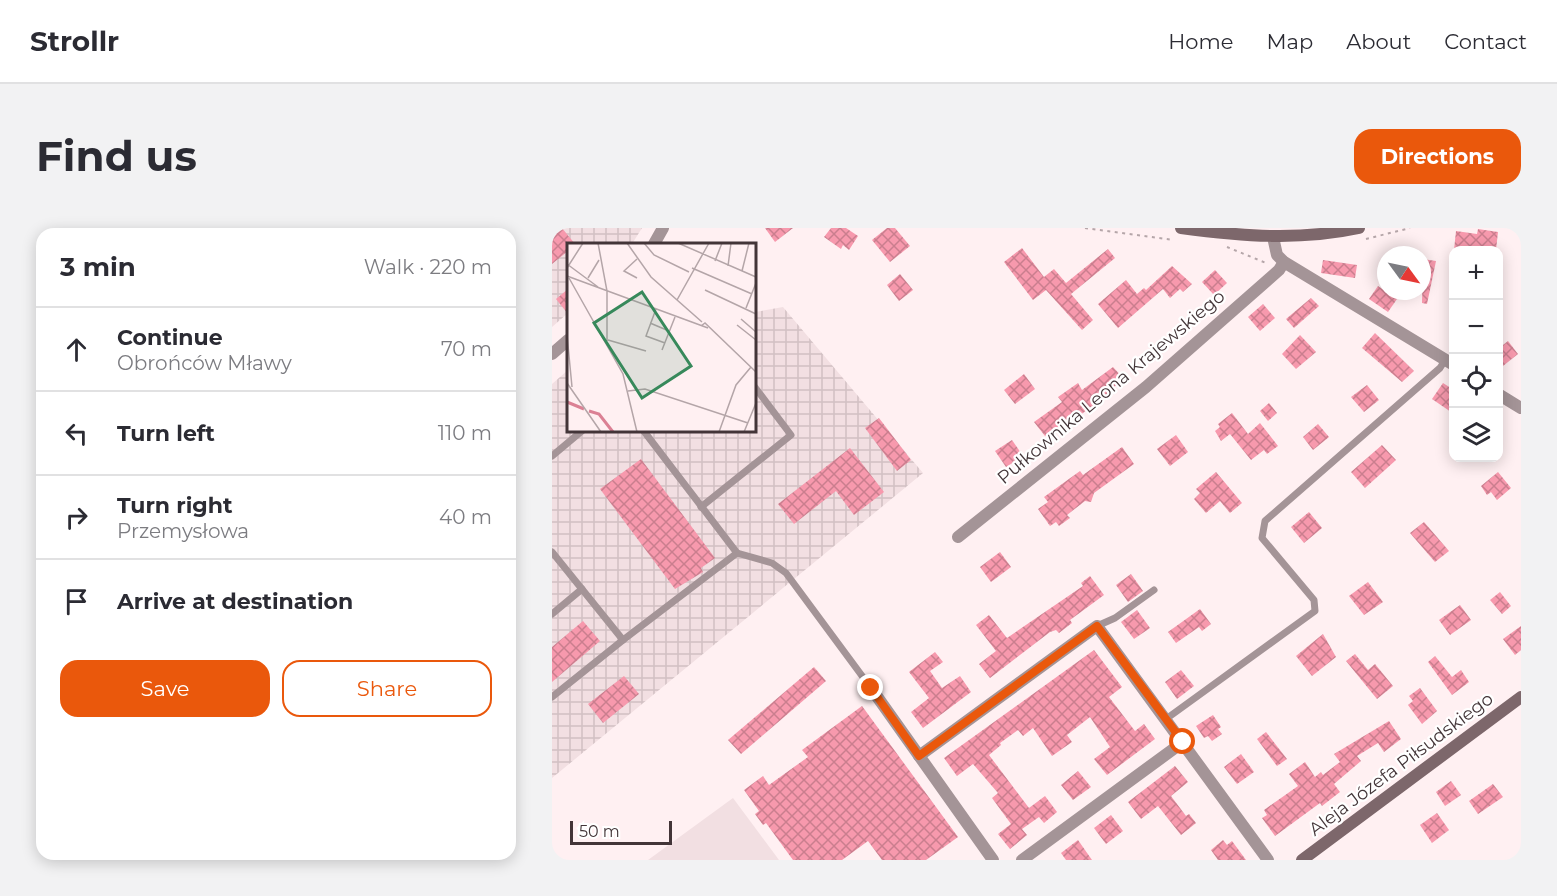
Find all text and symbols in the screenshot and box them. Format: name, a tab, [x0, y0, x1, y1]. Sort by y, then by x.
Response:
text: Strollr	[30, 24, 119, 58]
text: Home	[1168, 29, 1233, 54]
text: Map	[1266, 29, 1313, 54]
text: About	[1346, 29, 1411, 54]
text: Contact	[1444, 29, 1527, 54]
button: Directions	[1354, 129, 1521, 184]
text: Find us	[36, 130, 197, 182]
inset map	[567, 243, 756, 432]
north arrow	[1377, 246, 1431, 300]
map controls	[1449, 246, 1503, 462]
button: +	[1449, 246, 1503, 300]
text: 3 min	[60, 251, 136, 283]
text: Walk · 220 m	[364, 255, 492, 279]
street label: Pułkownika Leona Krajewskiego	[993, 285, 1229, 489]
button: −	[1449, 300, 1503, 354]
text: Continue	[117, 324, 223, 351]
icon: ahead	[60, 333, 93, 366]
text: 70 m	[441, 337, 492, 361]
text: Obrońców Mławy	[117, 351, 292, 375]
button: locate	[1449, 354, 1503, 408]
button: layers	[1449, 408, 1503, 462]
icon: left	[60, 417, 93, 450]
text: Turn left	[117, 420, 215, 447]
text: 110 m	[438, 421, 492, 445]
text: Turn right	[117, 492, 232, 519]
icon: right	[60, 501, 93, 534]
text: 40 m	[439, 505, 492, 529]
text: Przemysłowa	[117, 519, 249, 543]
icon: arrive	[60, 585, 93, 618]
text: Arrive at destination	[117, 588, 353, 615]
button: Save	[60, 660, 270, 717]
button: Share	[282, 660, 492, 717]
route end	[857, 674, 883, 700]
street label: Aleja Józefa Piłsudskiego	[1305, 688, 1497, 840]
route start	[1169, 728, 1195, 754]
scale bar	[570, 818, 672, 846]
text: 50 m	[579, 822, 620, 841]

